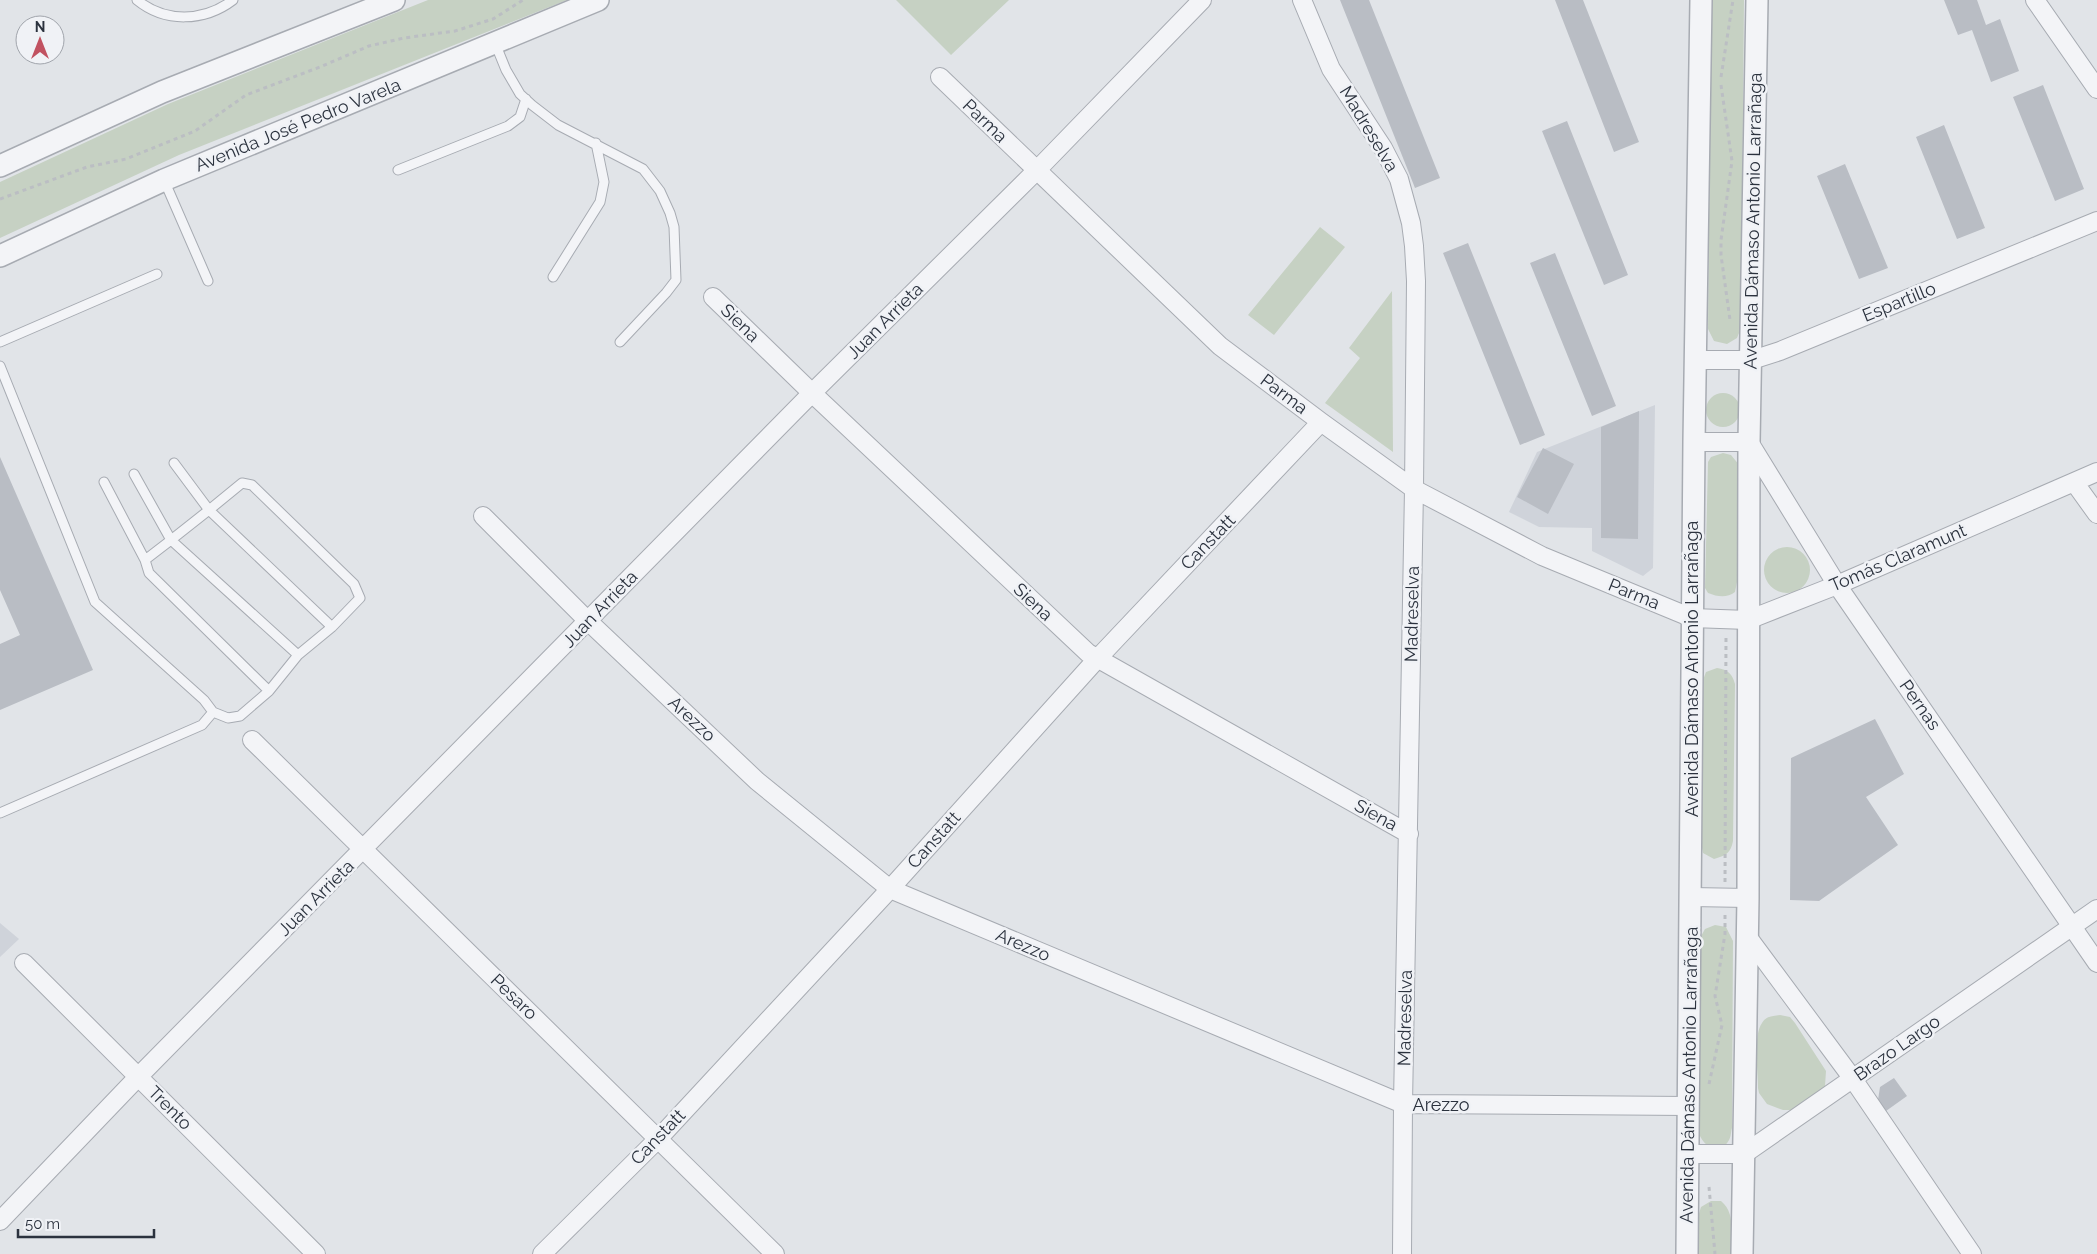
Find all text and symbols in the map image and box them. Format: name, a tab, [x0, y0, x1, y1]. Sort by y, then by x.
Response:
north arrow	[15, 15, 65, 65]
text: N	[35, 19, 45, 35]
street label: Avenida Dámaso Antonio Larrañaga	[1739, 73, 1766, 369]
street label: Avenida José Pedro Varela	[192, 74, 404, 175]
street label: Madreselva	[1336, 82, 1403, 175]
street label: Parma	[959, 94, 1012, 147]
street label: Espartillo	[1859, 277, 1939, 326]
street label: Juan Arrieta	[842, 278, 927, 363]
street label: Siena	[717, 299, 764, 346]
street label: Parma	[1257, 369, 1312, 418]
street label: Canstatt	[1176, 509, 1239, 574]
street label: Tomás Claramunt	[1826, 519, 1969, 596]
street label: Avenida Dámaso Antonio Larrañaga	[1681, 521, 1702, 817]
street label: Juan Arrieta	[558, 566, 641, 651]
street label: Madreselva	[1400, 566, 1423, 662]
street label: Parma	[1605, 574, 1663, 613]
street label: Siena	[1009, 578, 1057, 625]
street label: Pernas	[1895, 675, 1946, 734]
street label: Arezzo	[664, 692, 721, 746]
street label: Siena	[1351, 794, 1401, 835]
street label: Canstatt	[903, 807, 965, 872]
street label: Juan Arrieta	[273, 855, 358, 940]
street label: Arezzo	[993, 924, 1054, 965]
street label: Avenida Dámaso Antonio Larrañaga	[1675, 927, 1702, 1223]
street label: Pesaro	[487, 969, 542, 1024]
street label: Madreselva	[1393, 970, 1416, 1066]
street label: Brazo Largo	[1850, 1010, 1944, 1085]
street label: Trento	[144, 1082, 197, 1134]
street label: Arezzo	[1413, 1094, 1470, 1115]
street label: Canstatt	[626, 1104, 689, 1169]
scale bar	[18, 1206, 154, 1238]
text: 50 m	[25, 1215, 60, 1233]

